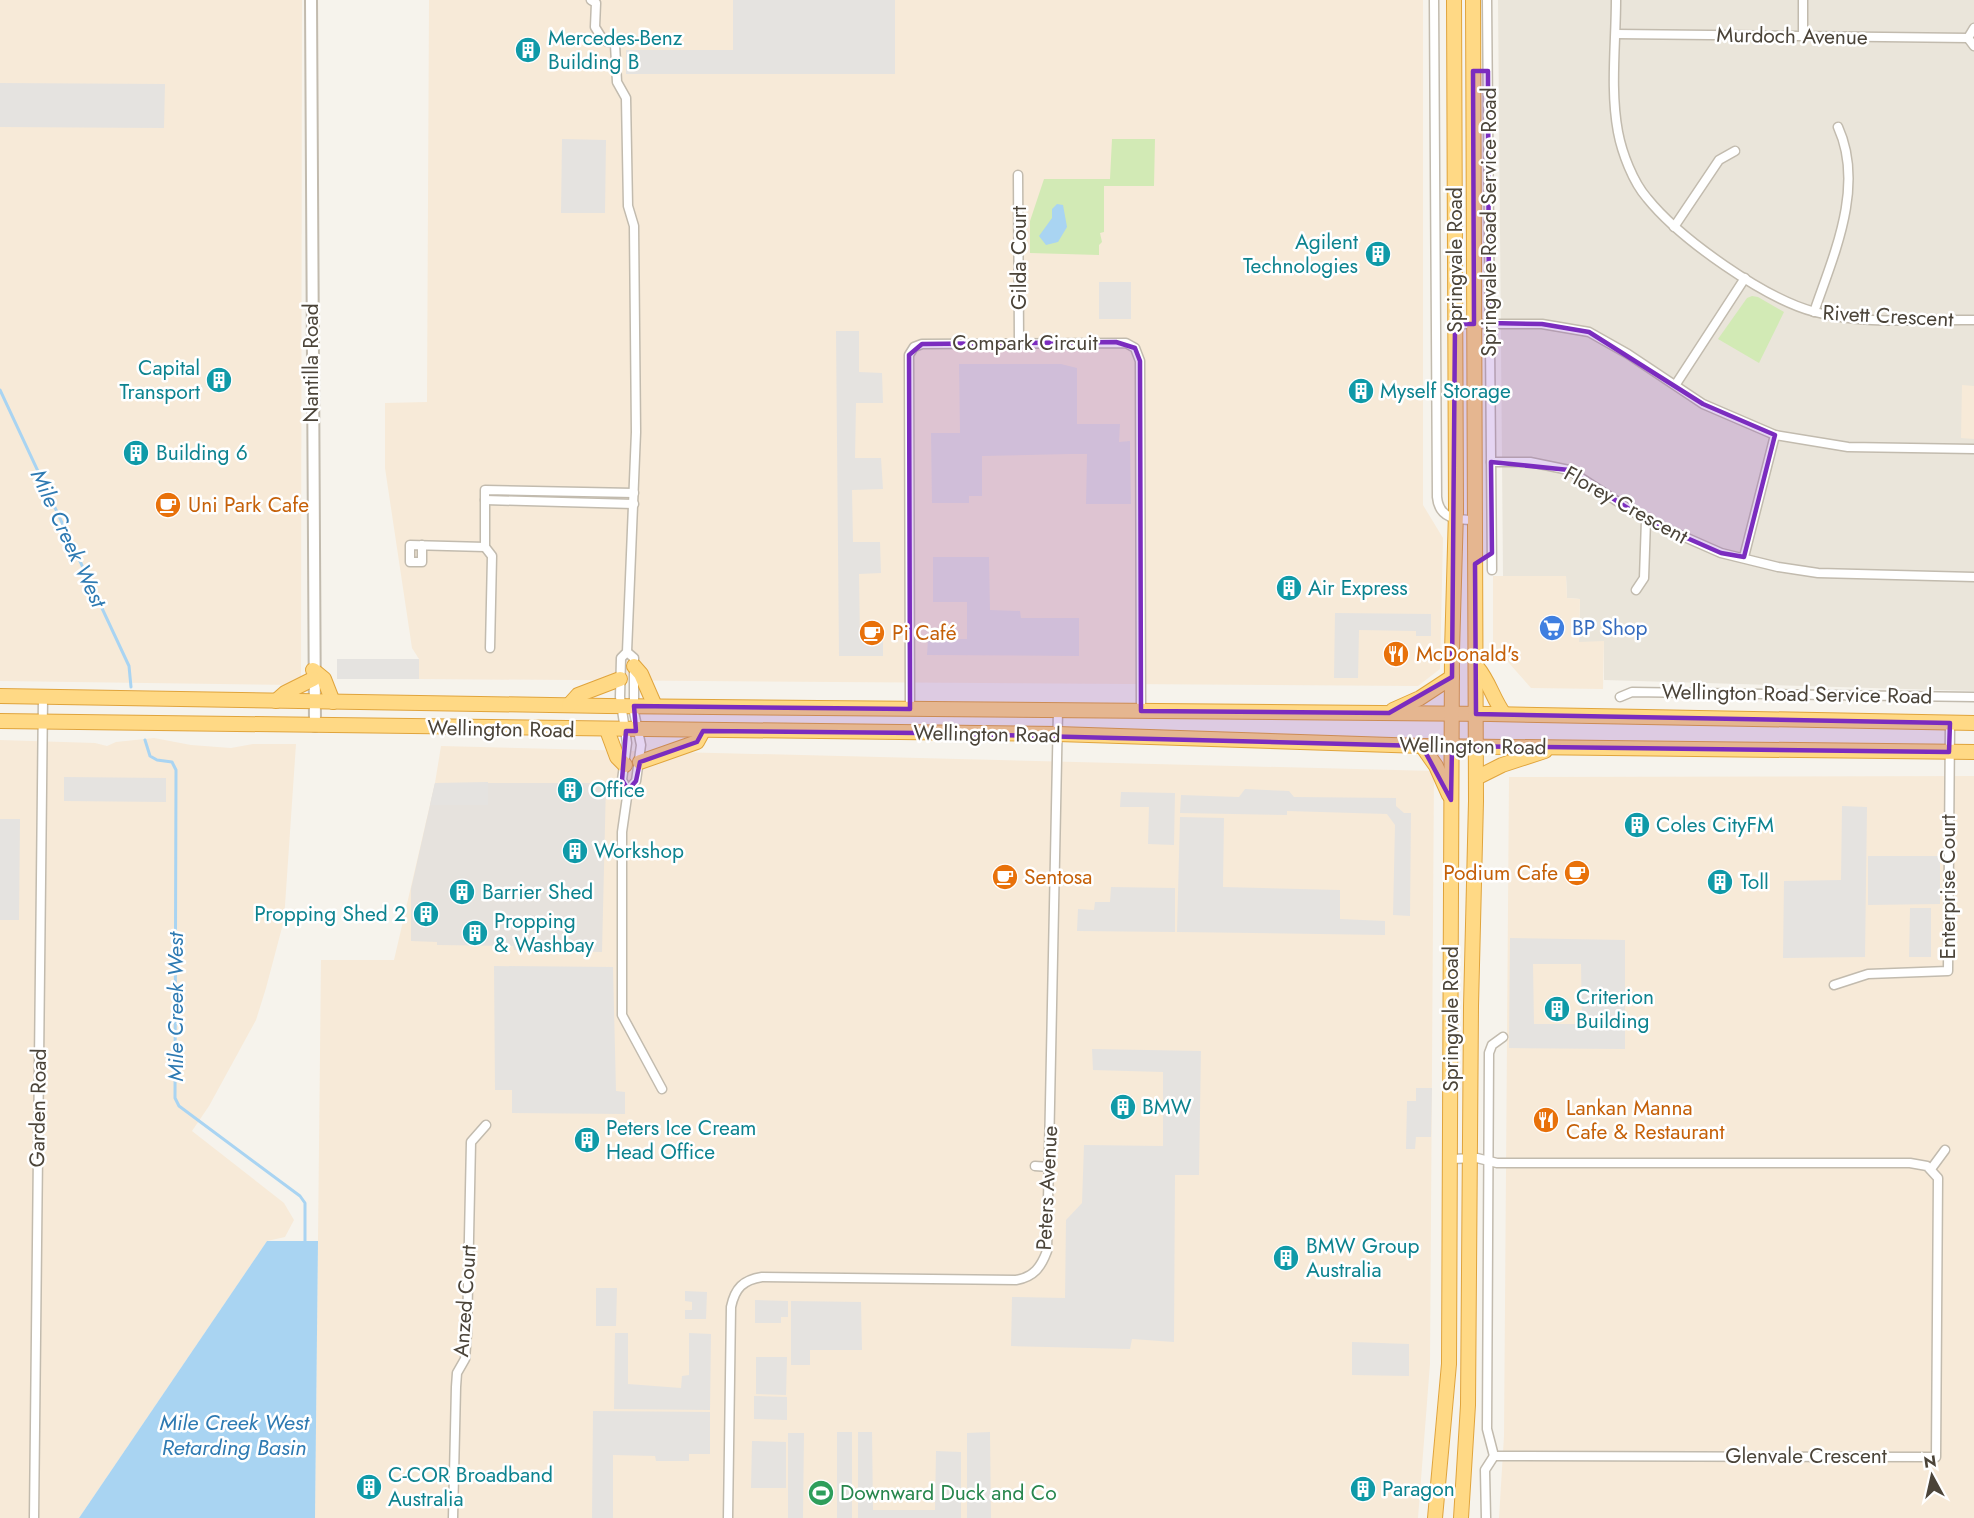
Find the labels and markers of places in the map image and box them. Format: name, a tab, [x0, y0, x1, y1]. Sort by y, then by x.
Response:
place label: Mercedes-Benz Building B	[548, 23, 683, 77]
building icon: Mercedes-Benz Building B	[513, 35, 543, 65]
place label: Agilent Technologies	[1243, 227, 1358, 281]
building icon: Agilent Technologies	[1363, 239, 1393, 269]
place label: Capital Transport	[119, 353, 200, 407]
building icon: Capital Transport	[204, 365, 234, 395]
building icon: Myself Storage	[1346, 376, 1376, 406]
place label: Myself Storage	[1380, 376, 1511, 406]
building icon: Building 6	[121, 438, 151, 468]
place label: Building 6	[156, 438, 248, 468]
cafe icon: Uni Park Cafe	[153, 490, 183, 520]
place label: Uni Park Cafe	[188, 490, 309, 520]
building icon: Air Express	[1274, 573, 1304, 603]
place label: Air Express	[1308, 573, 1408, 603]
supermarket icon: BP Shop	[1537, 613, 1567, 643]
place label: BP Shop	[1572, 613, 1648, 643]
cafe icon: Pi Café	[857, 618, 887, 648]
place label: Pi Café	[892, 618, 957, 648]
restaurant icon: McDonald's	[1381, 639, 1411, 669]
place label: McDonald's	[1416, 639, 1519, 669]
building icon: Office	[555, 775, 585, 805]
place label: Office	[590, 775, 645, 805]
building icon: Coles CityFM	[1622, 810, 1652, 840]
place label: Coles CityFM	[1656, 810, 1774, 840]
building icon: Workshop	[560, 836, 590, 866]
place label: Workshop	[594, 836, 684, 866]
place label: Podium Cafe	[1443, 858, 1558, 888]
cafe icon: Podium Cafe	[1562, 858, 1592, 888]
cafe icon: Sentosa	[990, 862, 1020, 892]
place label: Sentosa	[1024, 862, 1092, 892]
building icon: Toll	[1705, 867, 1735, 897]
place label: Toll	[1740, 867, 1769, 897]
building icon: Barrier Shed	[447, 877, 477, 907]
place label: Barrier Shed	[482, 877, 593, 907]
place label: Propping Shed 2	[254, 899, 406, 929]
building icon: Propping Shed 2	[411, 899, 441, 929]
place label: Propping & Washbay	[494, 906, 595, 960]
building icon: Propping & Washbay	[460, 918, 490, 948]
place label: Criterion Building	[1576, 982, 1654, 1036]
building icon: Criterion Building	[1542, 994, 1572, 1024]
building icon: BMW	[1108, 1092, 1138, 1122]
place label: BMW	[1142, 1092, 1192, 1122]
place label: Lankan Manna Cafe & Restaurant	[1566, 1093, 1725, 1147]
restaurant icon: Lankan Manna Cafe & Restaurant	[1531, 1105, 1561, 1135]
place label: Peters Ice Cream Head Office	[606, 1113, 756, 1167]
building icon: Peters Ice Cream Head Office	[572, 1125, 602, 1155]
place label: BMW Group Australia	[1306, 1231, 1419, 1285]
building icon: BMW Group Australia	[1271, 1243, 1301, 1273]
place label: C-COR Broadband Australia	[388, 1460, 553, 1514]
building icon: C-COR Broadband Australia	[354, 1472, 384, 1502]
building icon: Paragon	[1348, 1474, 1378, 1504]
place label: Paragon	[1382, 1474, 1455, 1504]
sports icon: Downward Duck and Co	[806, 1478, 836, 1508]
place label: Downward Duck and Co	[840, 1478, 1057, 1508]

